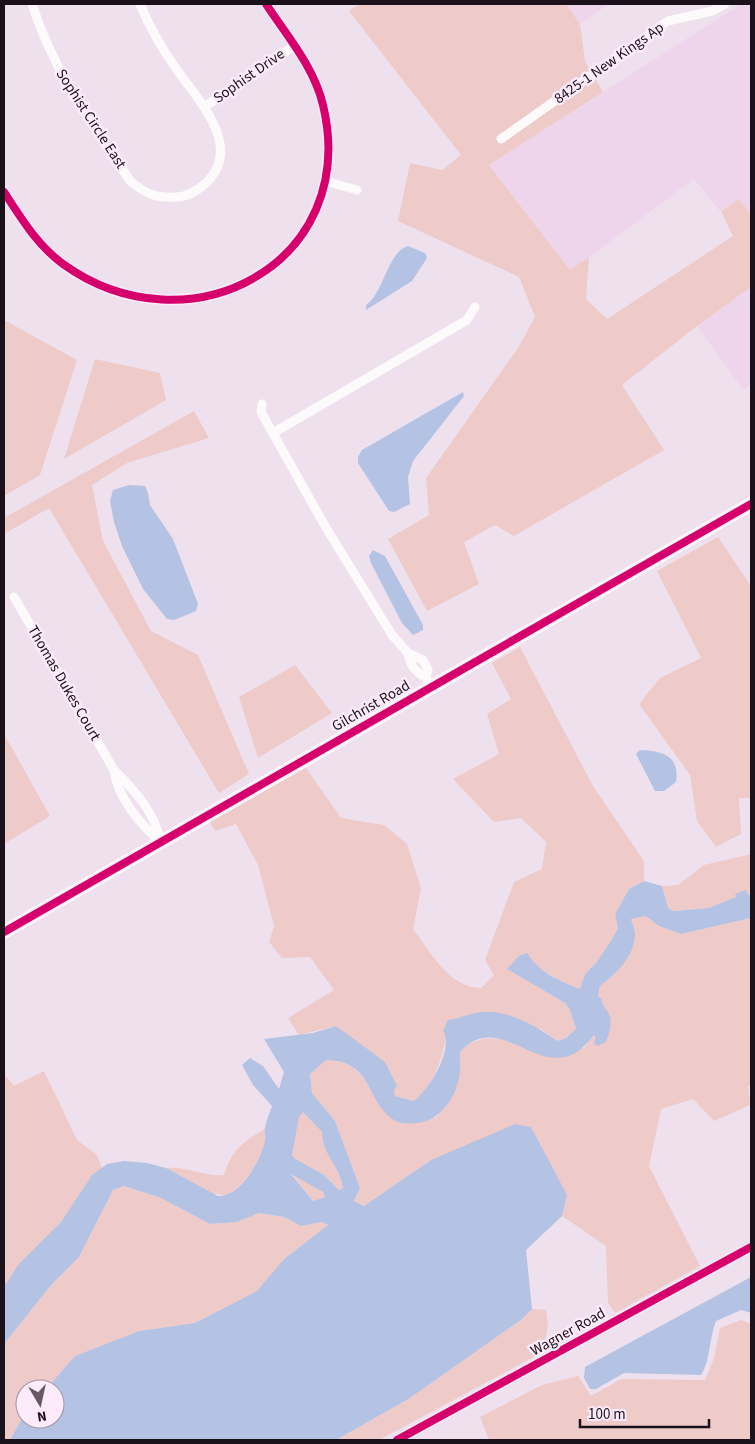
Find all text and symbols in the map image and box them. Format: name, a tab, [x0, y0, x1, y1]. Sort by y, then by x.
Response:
street label: 8425-1 New Kings Ap	[550, 17, 668, 109]
street label: Sophist Drive	[209, 44, 289, 108]
street label: Sophist Circle East	[51, 65, 131, 173]
street label: Thomas Dukes Court	[22, 621, 106, 745]
street label: Gilchrist Road	[328, 675, 414, 737]
street label: Wagner Road	[527, 1303, 609, 1361]
north arrow	[15, 1379, 65, 1429]
scale bar	[580, 1396, 709, 1428]
text: 100 m	[588, 1404, 626, 1425]
text: N	[36, 1405, 48, 1426]

